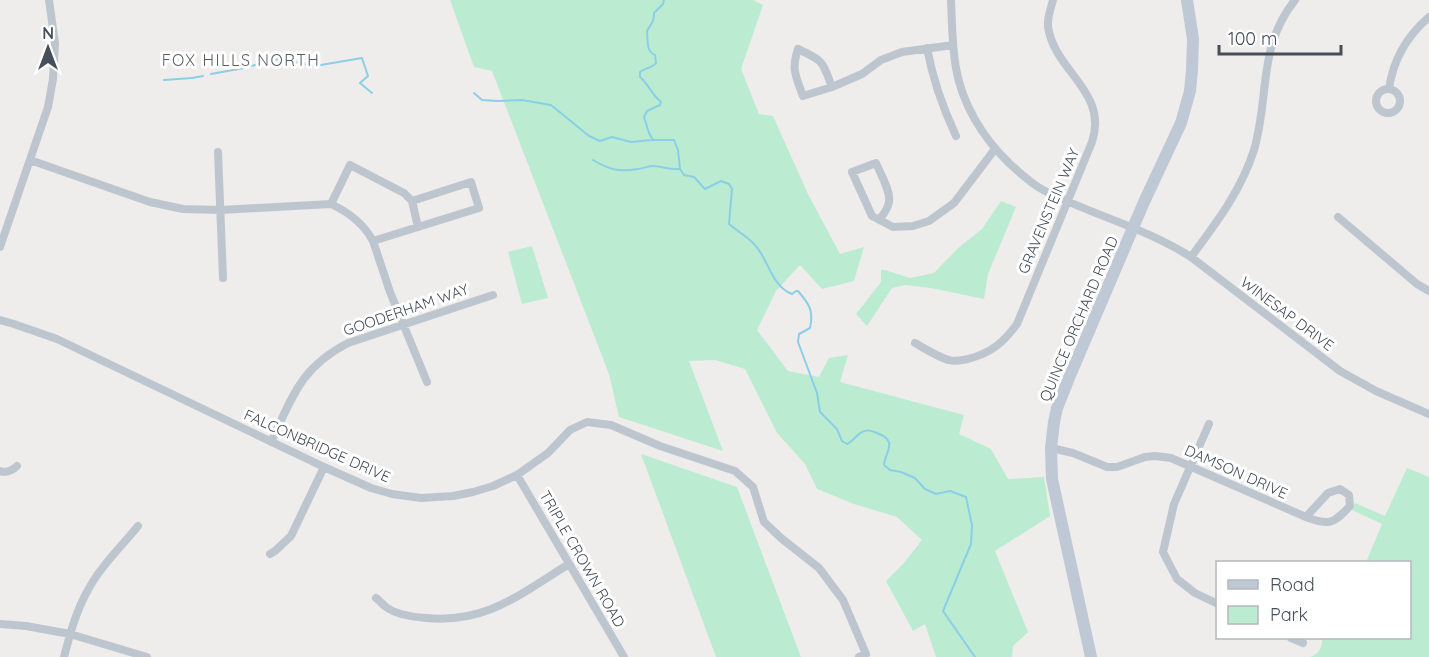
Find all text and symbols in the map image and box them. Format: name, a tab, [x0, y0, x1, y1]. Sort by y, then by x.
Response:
north arrow	[18, 18, 78, 78]
scale bar	[1219, 18, 1340, 56]
text: N	[42, 23, 54, 43]
text: 100 m	[1228, 27, 1277, 50]
district label: FOX HILLS NORTH	[162, 50, 320, 70]
street label: GRAVENSTEIN WAY	[1013, 145, 1084, 276]
street label: QUINCE ORCHARD ROAD	[1035, 233, 1122, 404]
street label: WINESAP DRIVE	[1237, 272, 1338, 355]
street label: GOODERHAM WAY	[341, 279, 472, 340]
street label: FALCONBRIDGE DRIVE	[241, 405, 393, 486]
street label: DAMSON DRIVE	[1182, 440, 1291, 503]
street label: TRIPLE CROWN ROAD	[535, 487, 629, 631]
legend	[1216, 561, 1411, 639]
text: Road	[1270, 573, 1315, 596]
text: Park	[1270, 603, 1308, 626]

